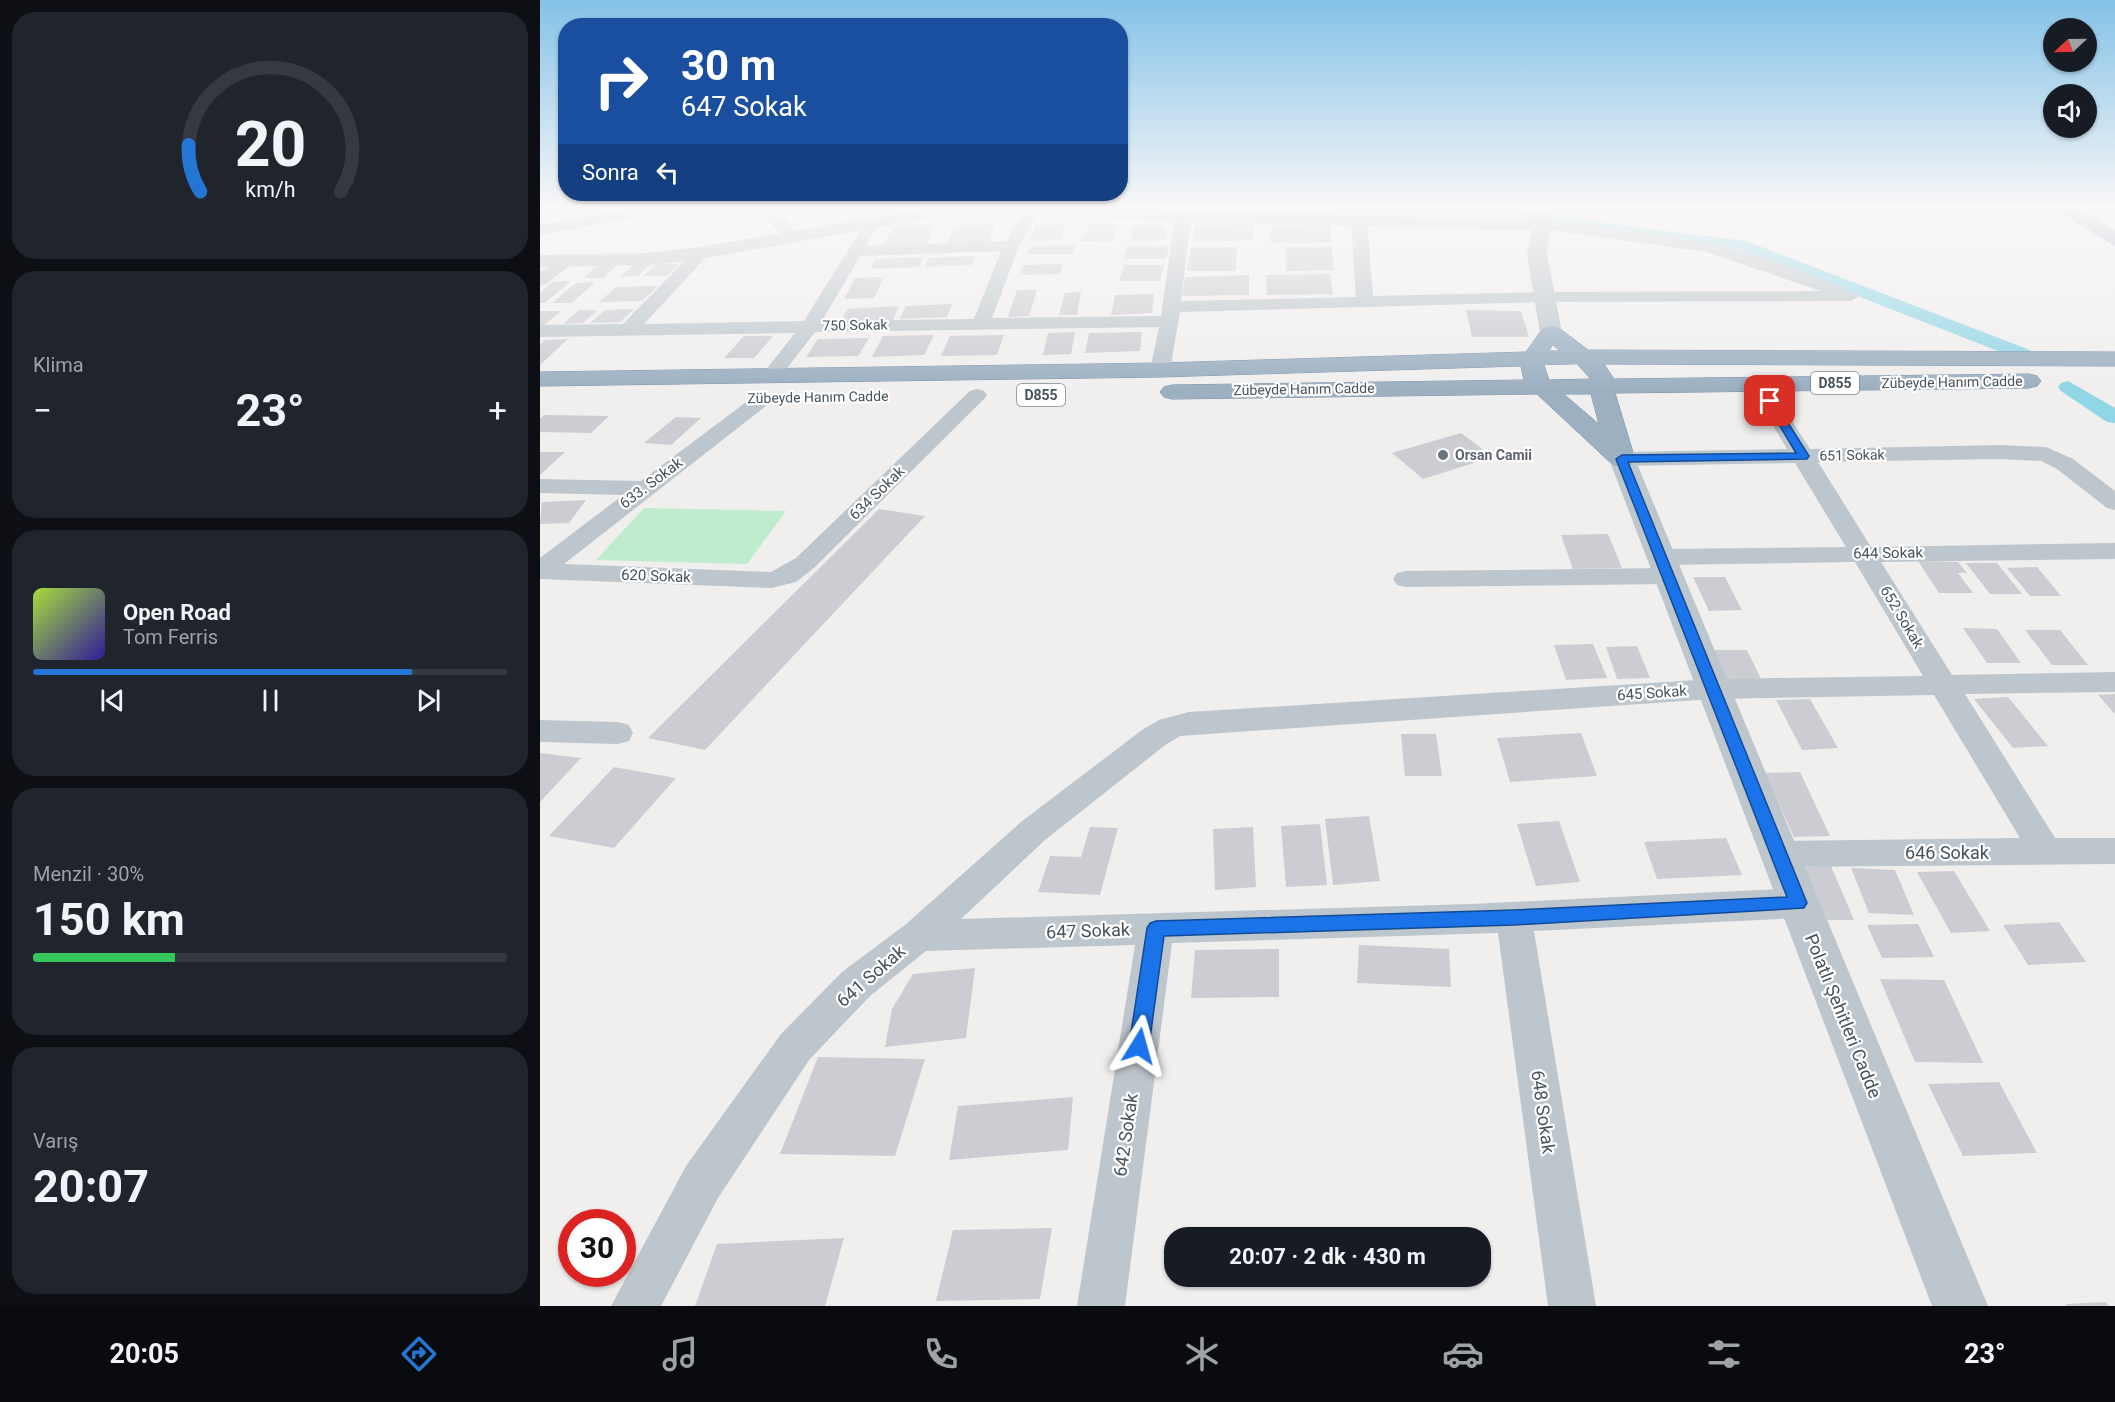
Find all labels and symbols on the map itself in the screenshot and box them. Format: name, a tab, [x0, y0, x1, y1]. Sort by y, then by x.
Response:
north arrow	[2043, 18, 2097, 72]
street label: 750 Sokak	[822, 316, 889, 334]
road number: D855	[1811, 372, 1859, 394]
street label: Zübeyde Hanım Cadde	[1881, 373, 2023, 391]
pin	[1744, 375, 1795, 426]
street label: Zübeyde Hanım Cadde	[1233, 380, 1375, 398]
road number: D855	[1017, 384, 1065, 406]
street label: Zübeyde Hanım Cadde	[747, 388, 889, 406]
street label: 651 Sokak	[1819, 446, 1886, 464]
place label: Orsan Camii	[1455, 447, 1532, 463]
marker: Orsan Camii	[1436, 448, 1450, 462]
street label: 633. Sokak	[616, 453, 686, 512]
street label: 634 Sokak	[846, 462, 909, 524]
street label: 644 Sokak	[1853, 543, 1923, 563]
street label: 620 Sokak	[621, 566, 692, 586]
street label: 652 Sokak	[1876, 582, 1928, 652]
street label: 645 Sokak	[1617, 682, 1688, 704]
street label: 646 Sokak	[1905, 842, 1990, 863]
street label: 647 Sokak	[1046, 919, 1131, 942]
street label: Polatlı Şehitleri Cadde	[1801, 931, 1886, 1101]
street label: 641 Sokak	[832, 940, 910, 1011]
position arrow	[1107, 1014, 1171, 1078]
street label: 648 Sokak	[1527, 1069, 1560, 1156]
street label: 642 Sokak	[1109, 1091, 1142, 1178]
speed limit sign: 30	[558, 1209, 636, 1287]

